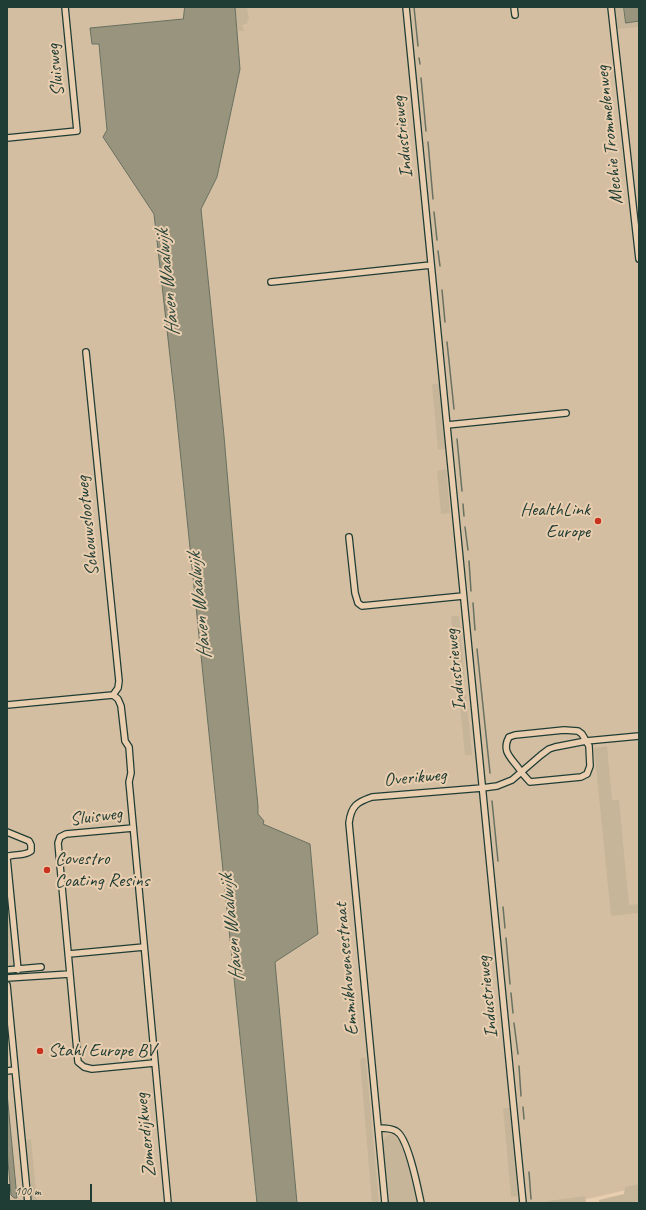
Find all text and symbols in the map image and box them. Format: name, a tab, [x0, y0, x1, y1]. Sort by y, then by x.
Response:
street label: Sluisweg	[42, 43, 70, 97]
street label: Mechie Trommelenweg	[591, 64, 629, 206]
street label: Industrieweg	[387, 95, 419, 179]
water label: Haven Waalwijk	[150, 229, 186, 337]
street label: Schouwslootweg	[71, 475, 105, 577]
place label: HealthLink Europe	[520, 499, 590, 543]
marker: HealthLink Europe	[593, 516, 603, 526]
water label: Haven Waalwijk	[182, 552, 218, 660]
street label: Industrieweg	[440, 628, 472, 712]
street label: Overikweg	[383, 764, 447, 792]
street label: Sluisweg	[68, 802, 124, 832]
place label: Covestro Coating Resins	[55, 848, 149, 892]
marker: Covestro Coating Resins	[42, 865, 52, 875]
water label: Haven Waalwijk	[214, 874, 250, 982]
street label: Emmikhovensestraat	[330, 902, 364, 1036]
street label: Industrieweg	[472, 955, 504, 1039]
place label: Stahl Europe BV	[48, 1040, 155, 1062]
marker: Stahl Europe BV	[35, 1046, 45, 1056]
street label: Zomerdijkweg	[130, 1092, 162, 1178]
scale bar	[10, 1176, 94, 1202]
text: 100 m	[15, 1183, 41, 1199]

